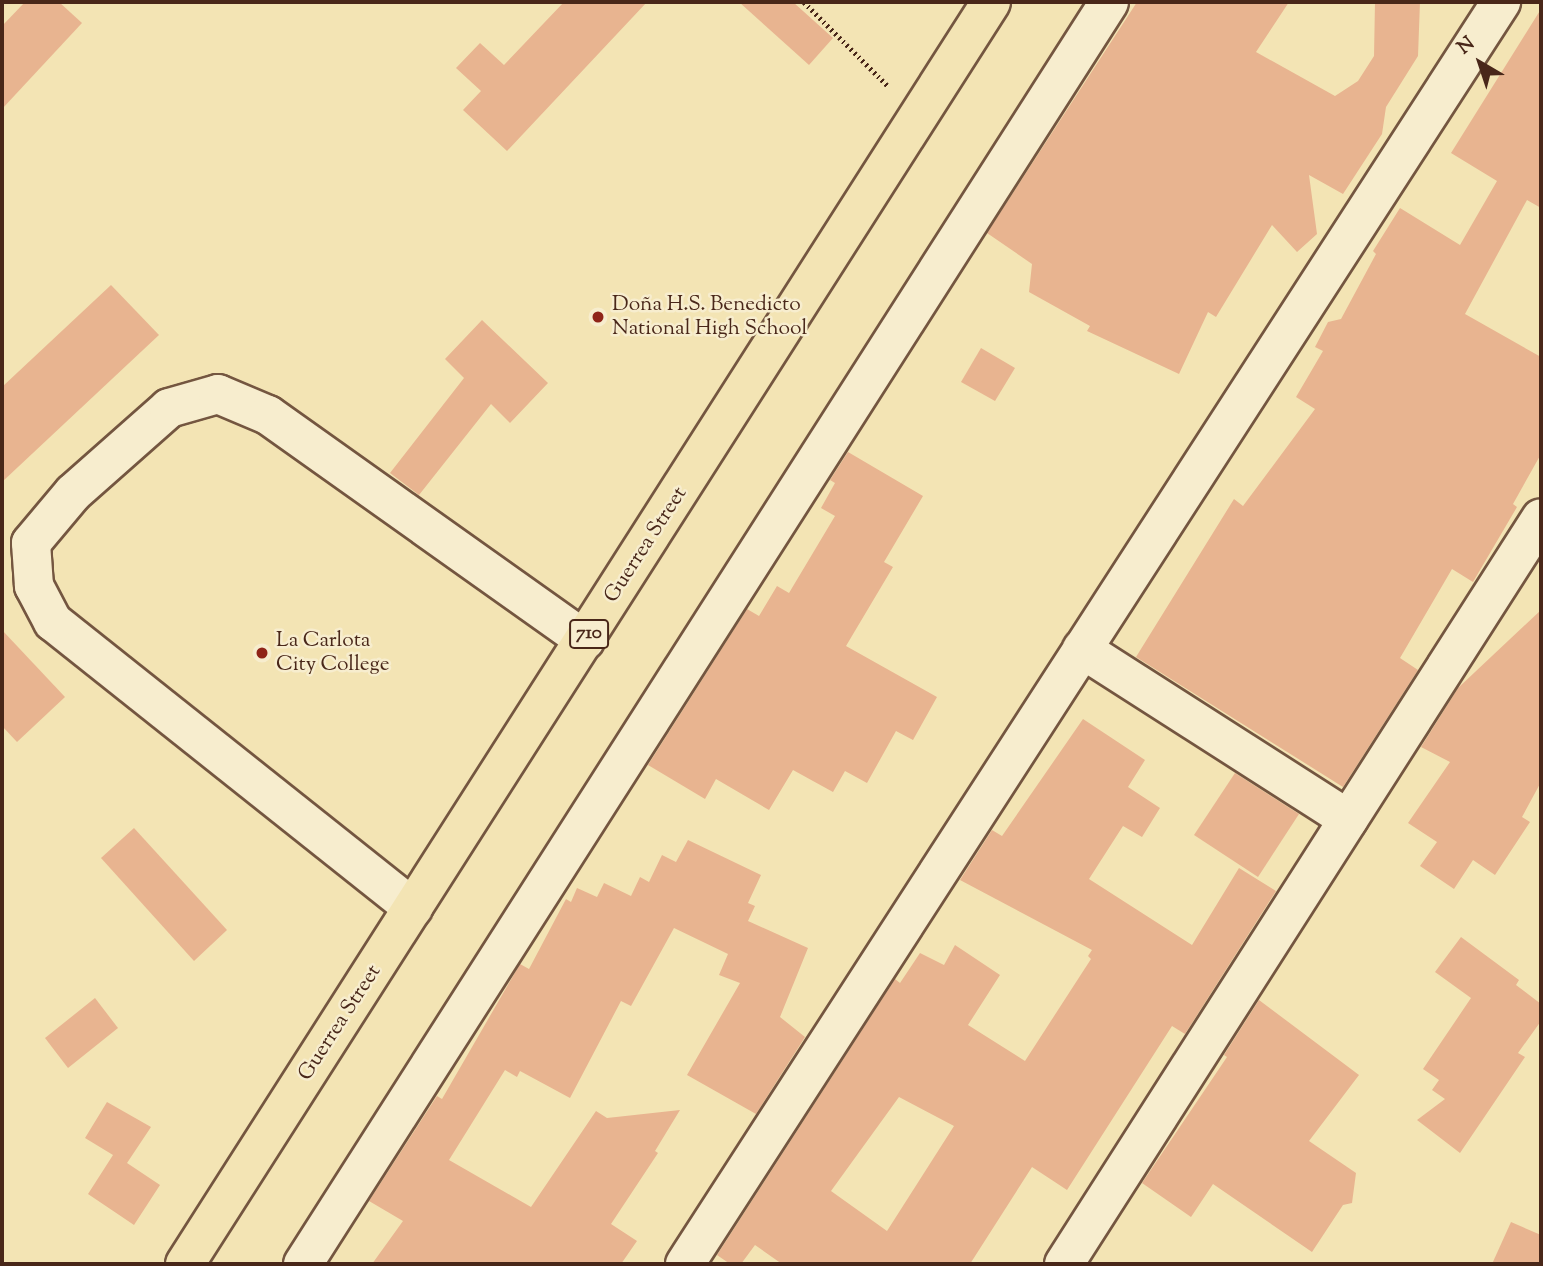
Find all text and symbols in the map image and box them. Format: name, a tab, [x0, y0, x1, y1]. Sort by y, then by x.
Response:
north arrow	[1445, 28, 1515, 98]
text: N	[1452, 31, 1481, 62]
place label: Doña H.S. Benedicto National High School	[612, 292, 807, 342]
marker: Doña H.S. Benedicto National High School	[590, 309, 606, 325]
street label: Guerrea Street	[599, 482, 693, 608]
road number: 710	[568, 618, 610, 650]
place label: La Carlota City College	[276, 628, 390, 678]
marker: La Carlota City College	[254, 645, 270, 661]
street label: Guerrea Street	[293, 960, 387, 1086]

